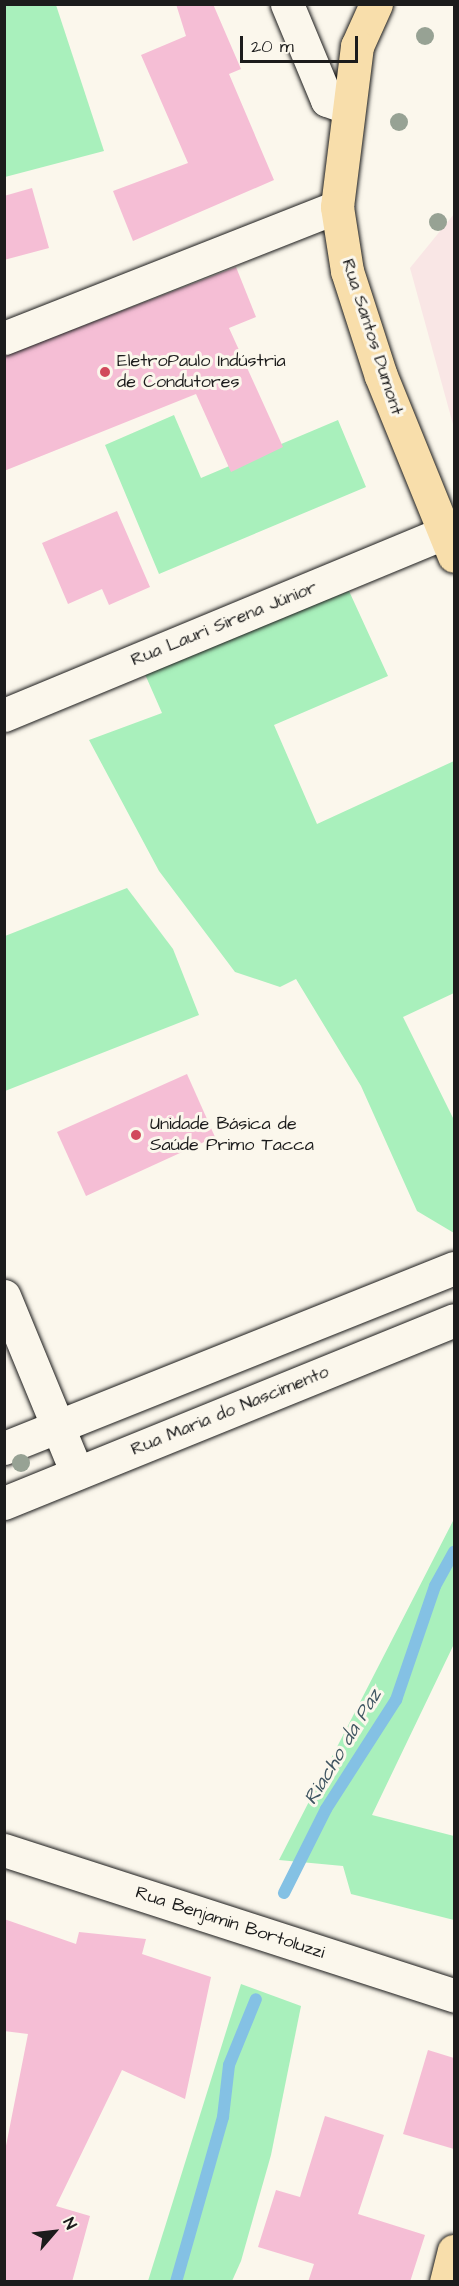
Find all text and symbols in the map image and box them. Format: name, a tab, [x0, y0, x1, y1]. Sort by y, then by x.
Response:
scale bar	[243, 24, 362, 62]
text: 20 m	[251, 34, 294, 59]
street label: Rua Santos Dumont	[337, 256, 407, 418]
place label: EletroPaulo Indústria de Condutores	[117, 351, 286, 394]
marker: EletroPaulo Indústria de Condutores	[98, 365, 112, 379]
street label: Rua Lauri Sirena Júnior	[128, 577, 320, 671]
place label: Unidade Básica de Saúde Primo Tacca	[150, 1114, 314, 1156]
marker: Unidade Básica de Saúde Primo Tacca	[127, 1126, 145, 1144]
street label: Rua Maria do Nascimento	[128, 1361, 332, 1461]
water label: Riacho da Paz	[299, 1685, 387, 1809]
street label: Rua Benjamin Bortoluzzi	[133, 1882, 327, 1964]
north arrow	[24, 2202, 84, 2262]
text: N	[58, 2214, 82, 2233]

